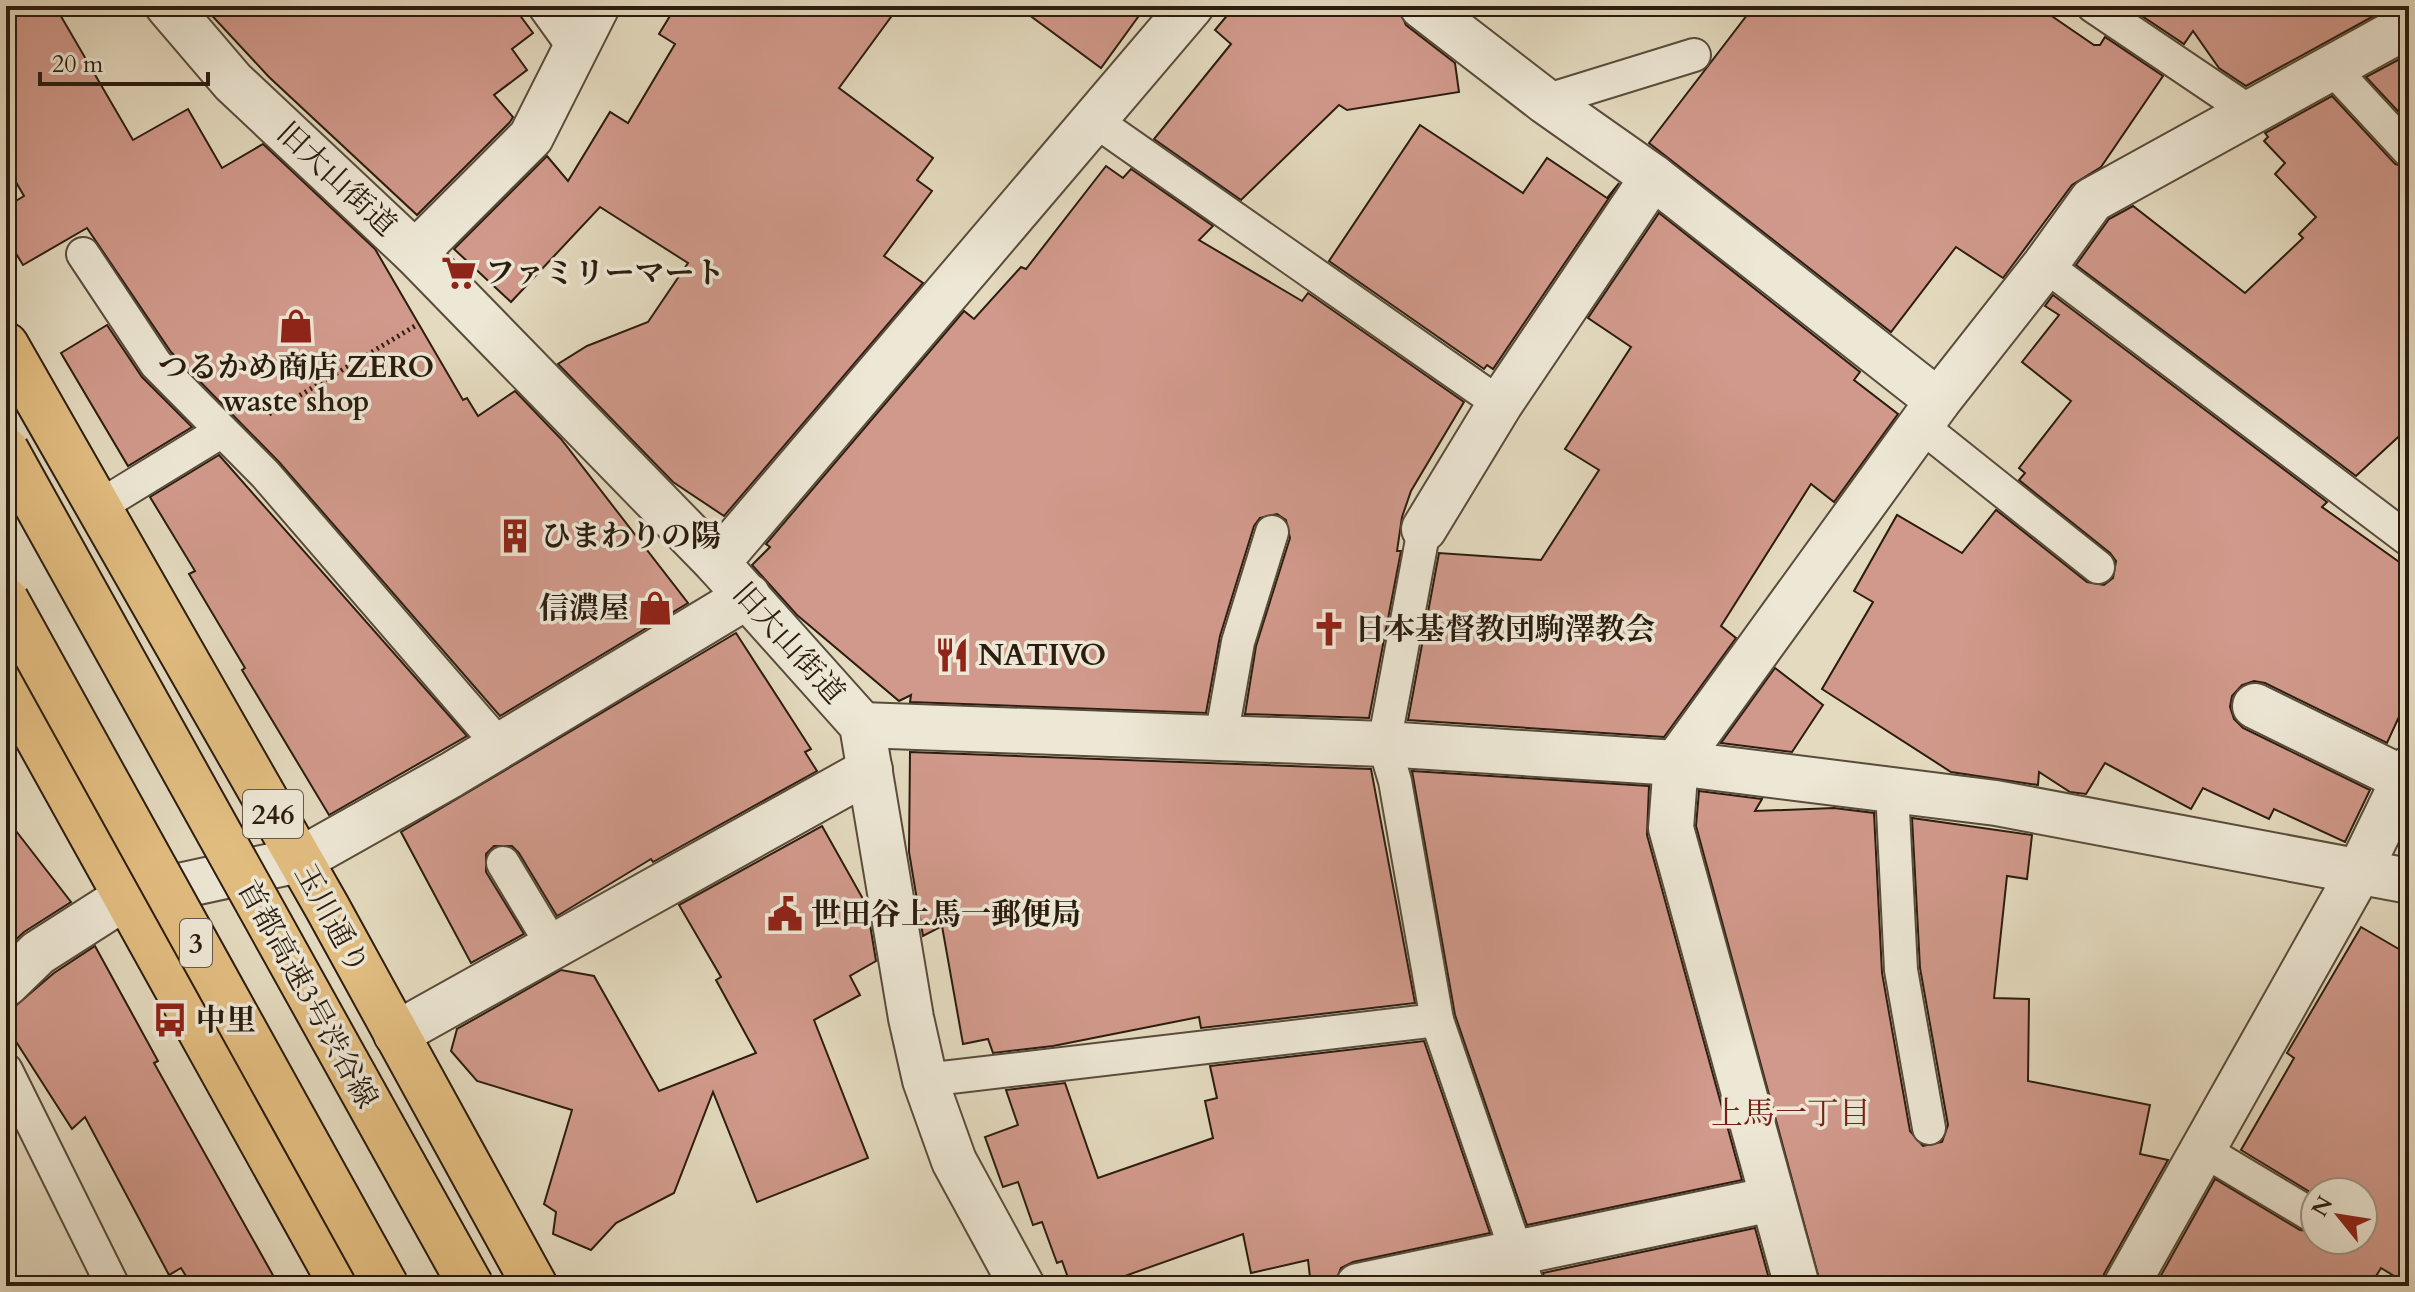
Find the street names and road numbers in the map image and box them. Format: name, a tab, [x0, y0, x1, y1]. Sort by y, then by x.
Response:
street label: 旧大山街道	[268, 113, 405, 246]
street label: 旧大山街道	[723, 574, 854, 713]
road number: 246	[243, 790, 303, 838]
street label: 玉川通り	[285, 857, 379, 982]
street label: 首都高速3号渋谷線	[228, 873, 387, 1116]
road number: 3	[180, 919, 212, 967]

